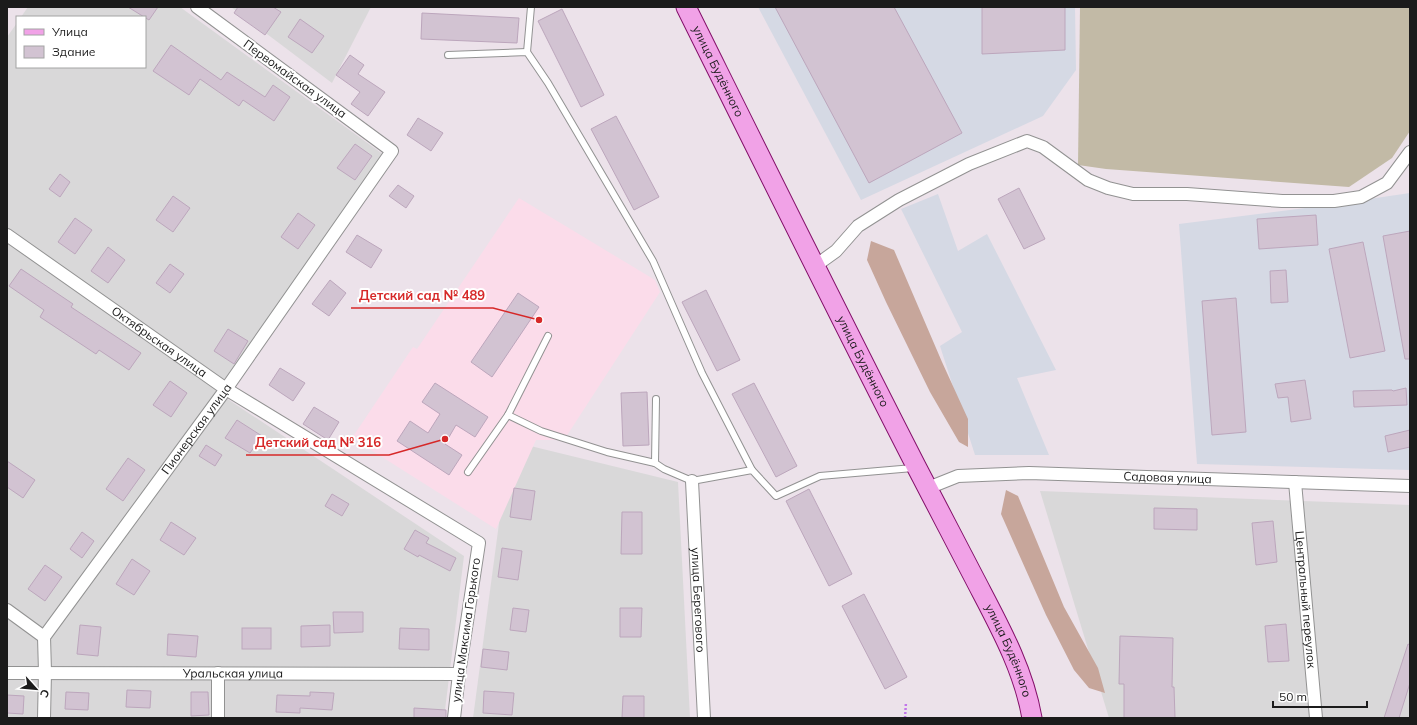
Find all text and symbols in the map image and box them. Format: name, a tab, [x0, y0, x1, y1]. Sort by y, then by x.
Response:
legend	[16, 16, 146, 68]
street label: улица Будённого	[689, 23, 747, 119]
text: Улица	[51, 24, 88, 39]
street label: Первомайская улица	[241, 36, 350, 121]
text: Здание	[52, 44, 96, 59]
callout: Детский сад № 489	[351, 283, 493, 308]
text: Детский сад № 489	[359, 287, 485, 303]
street label: Октябрьская улица	[109, 303, 210, 380]
street label: улица Будённого	[834, 313, 893, 409]
street label: Пионерская улица	[158, 380, 235, 477]
callout: Детский сад № 316	[246, 430, 389, 455]
text: Детский сад № 316	[255, 434, 381, 450]
street label: Садовая улица	[1123, 468, 1212, 486]
street label: Центральный переулок	[1292, 530, 1320, 669]
street label: улица Берегового	[688, 547, 709, 653]
street label: улица Максима Горького	[448, 557, 483, 703]
street label: улица Будённого	[982, 601, 1035, 699]
street label: Уральская улица	[182, 665, 283, 681]
north arrow	[16, 669, 56, 709]
scale bar	[1273, 683, 1367, 709]
text: С	[37, 687, 53, 700]
text: 50 m	[1279, 689, 1307, 704]

